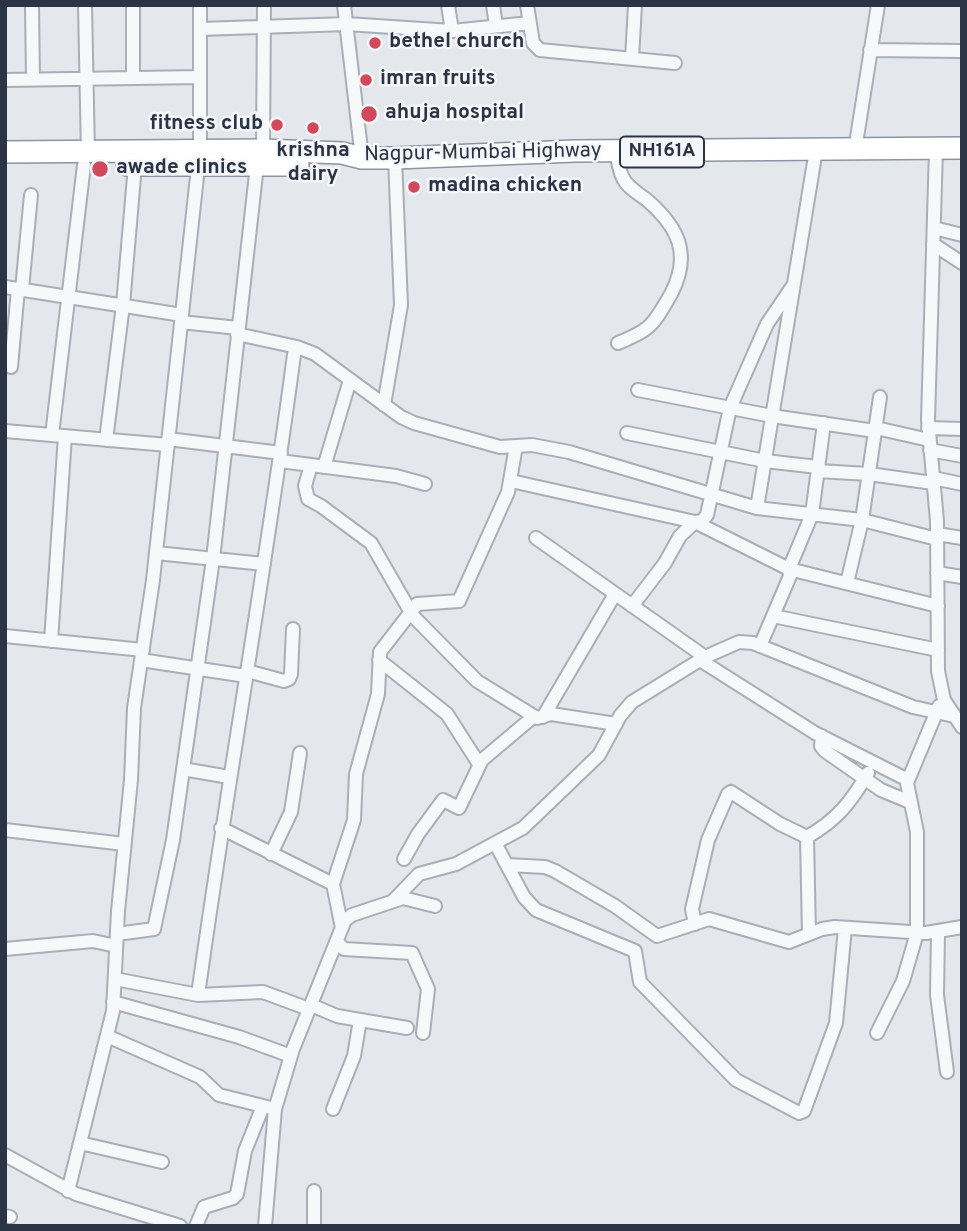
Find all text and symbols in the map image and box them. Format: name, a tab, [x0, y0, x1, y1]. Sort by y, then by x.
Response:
place label: bethel church	[389, 30, 525, 56]
marker: bethel church	[367, 35, 383, 51]
place label: imran fruits	[380, 67, 496, 93]
marker: imran fruits	[358, 72, 374, 88]
place label: ahuja hospital	[385, 101, 524, 127]
marker: ahuja hospital	[359, 104, 379, 124]
place label: fitness club	[150, 112, 263, 138]
marker: fitness club	[269, 117, 285, 133]
marker: krishna dairy	[305, 120, 321, 136]
road number: NH161A	[620, 136, 704, 168]
place label: krishna dairy	[276, 139, 350, 189]
street label: Nagpur-Mumbai Highway	[364, 139, 602, 169]
place label: awade clinics	[116, 156, 247, 182]
marker: awade clinics	[90, 159, 110, 179]
place label: madina chicken	[428, 174, 582, 200]
marker: madina chicken	[406, 179, 422, 195]

